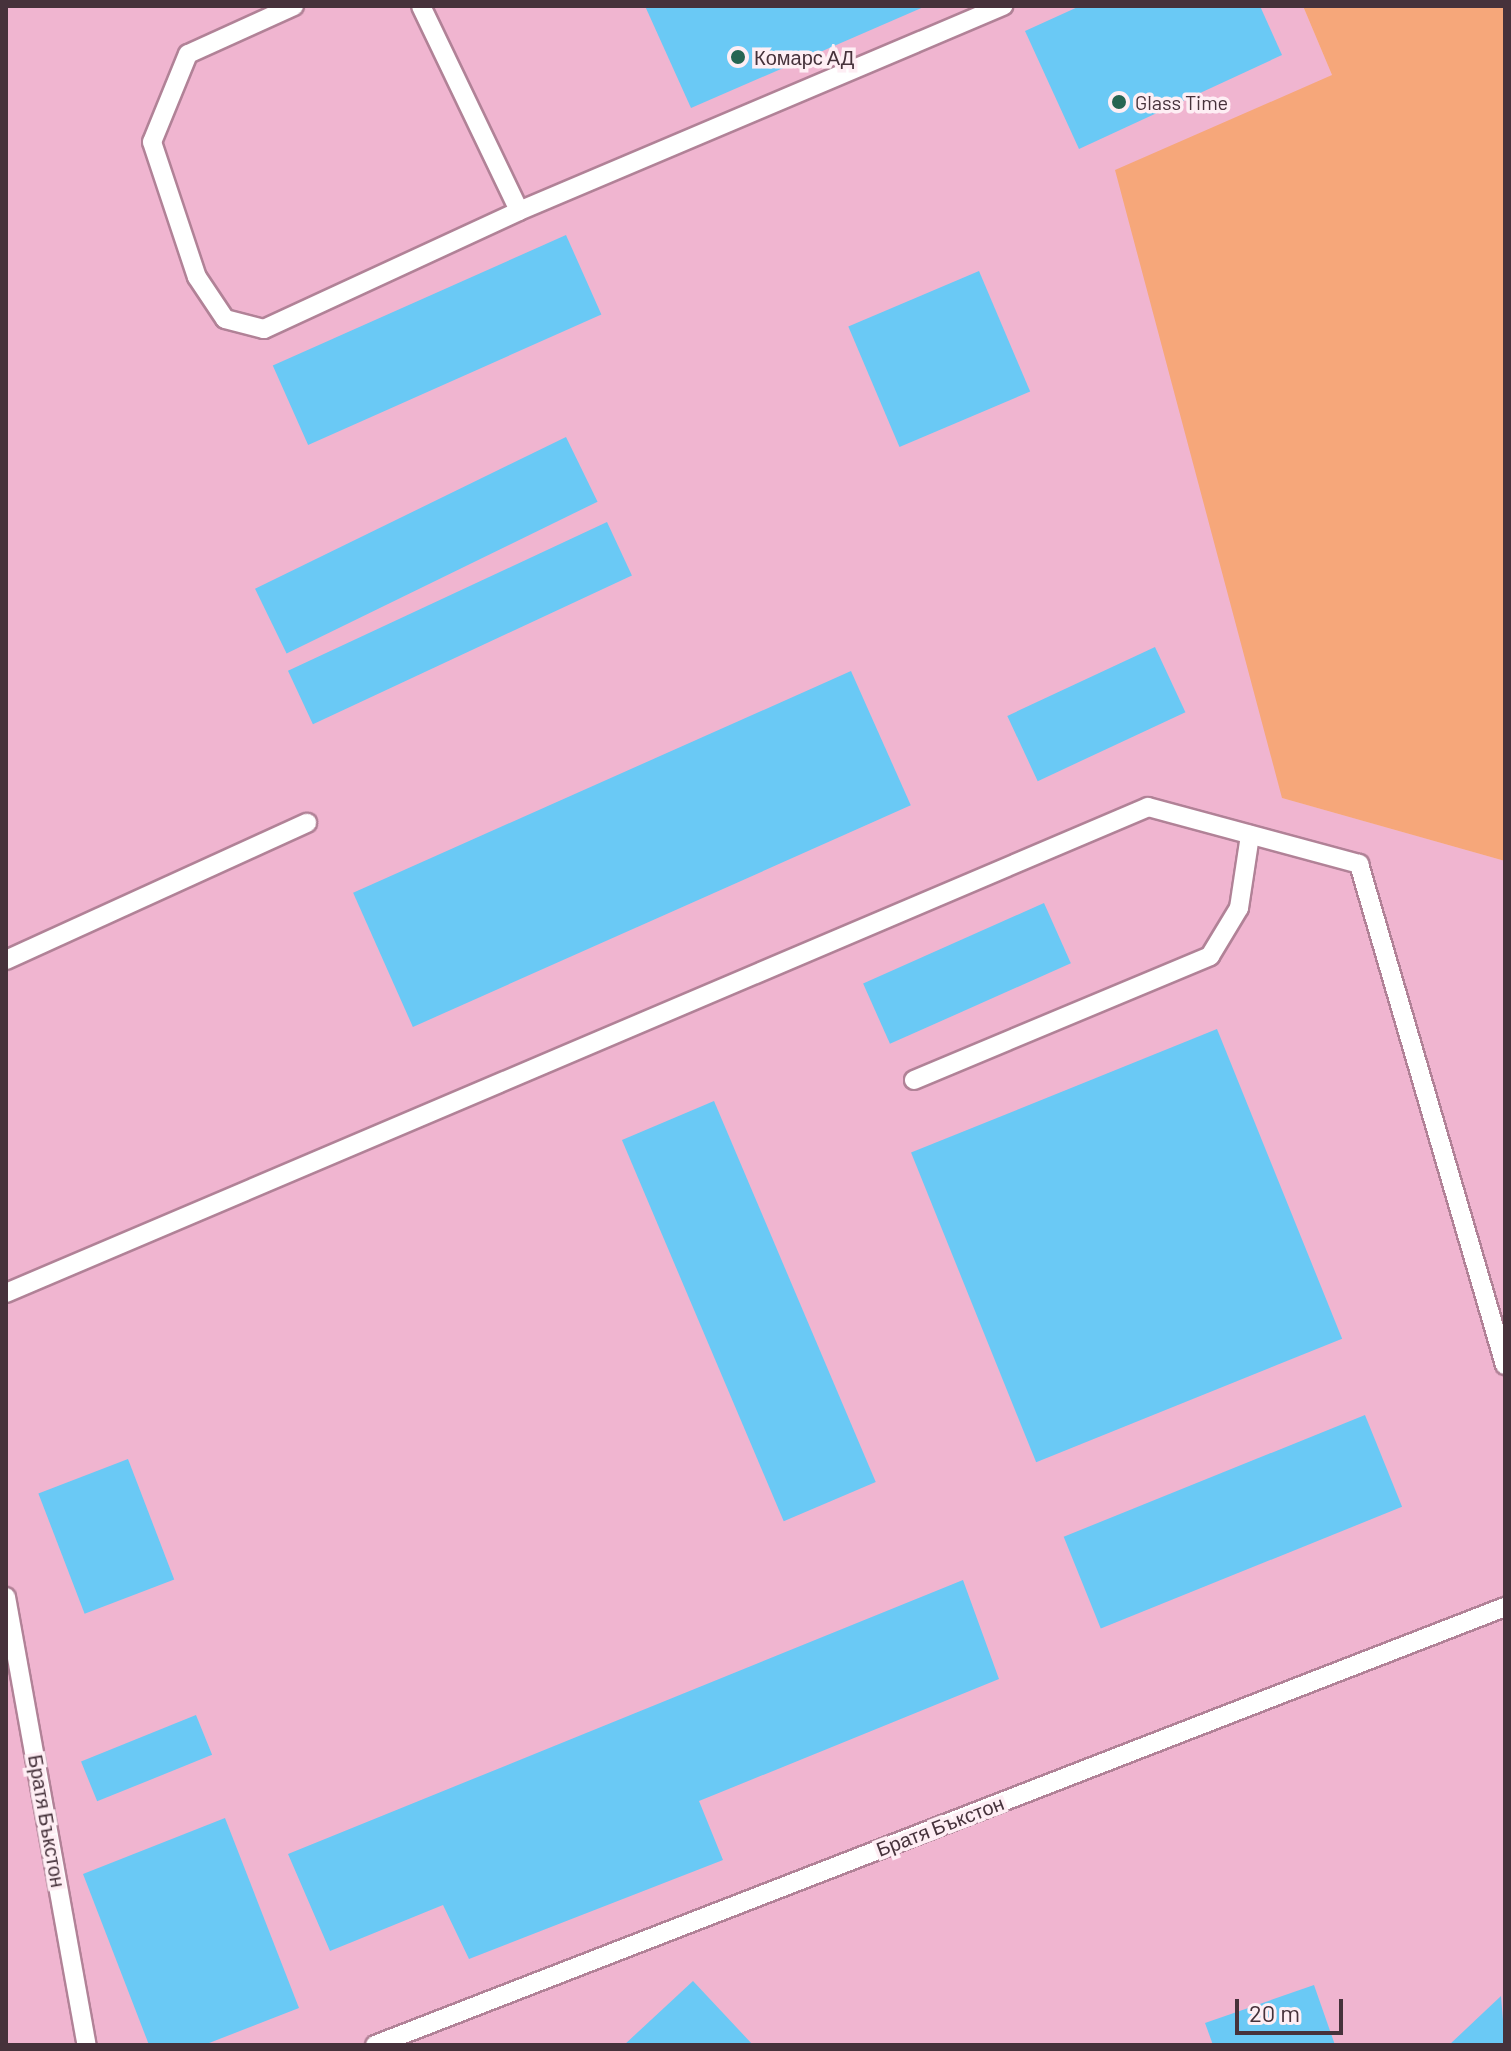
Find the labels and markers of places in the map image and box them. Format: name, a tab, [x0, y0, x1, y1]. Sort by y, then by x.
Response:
place label: Комарс АД	[754, 45, 854, 69]
marker: Комарс АД	[729, 48, 747, 66]
place label: Glass Time	[1135, 90, 1228, 114]
marker: Glass Time	[1110, 93, 1128, 111]

